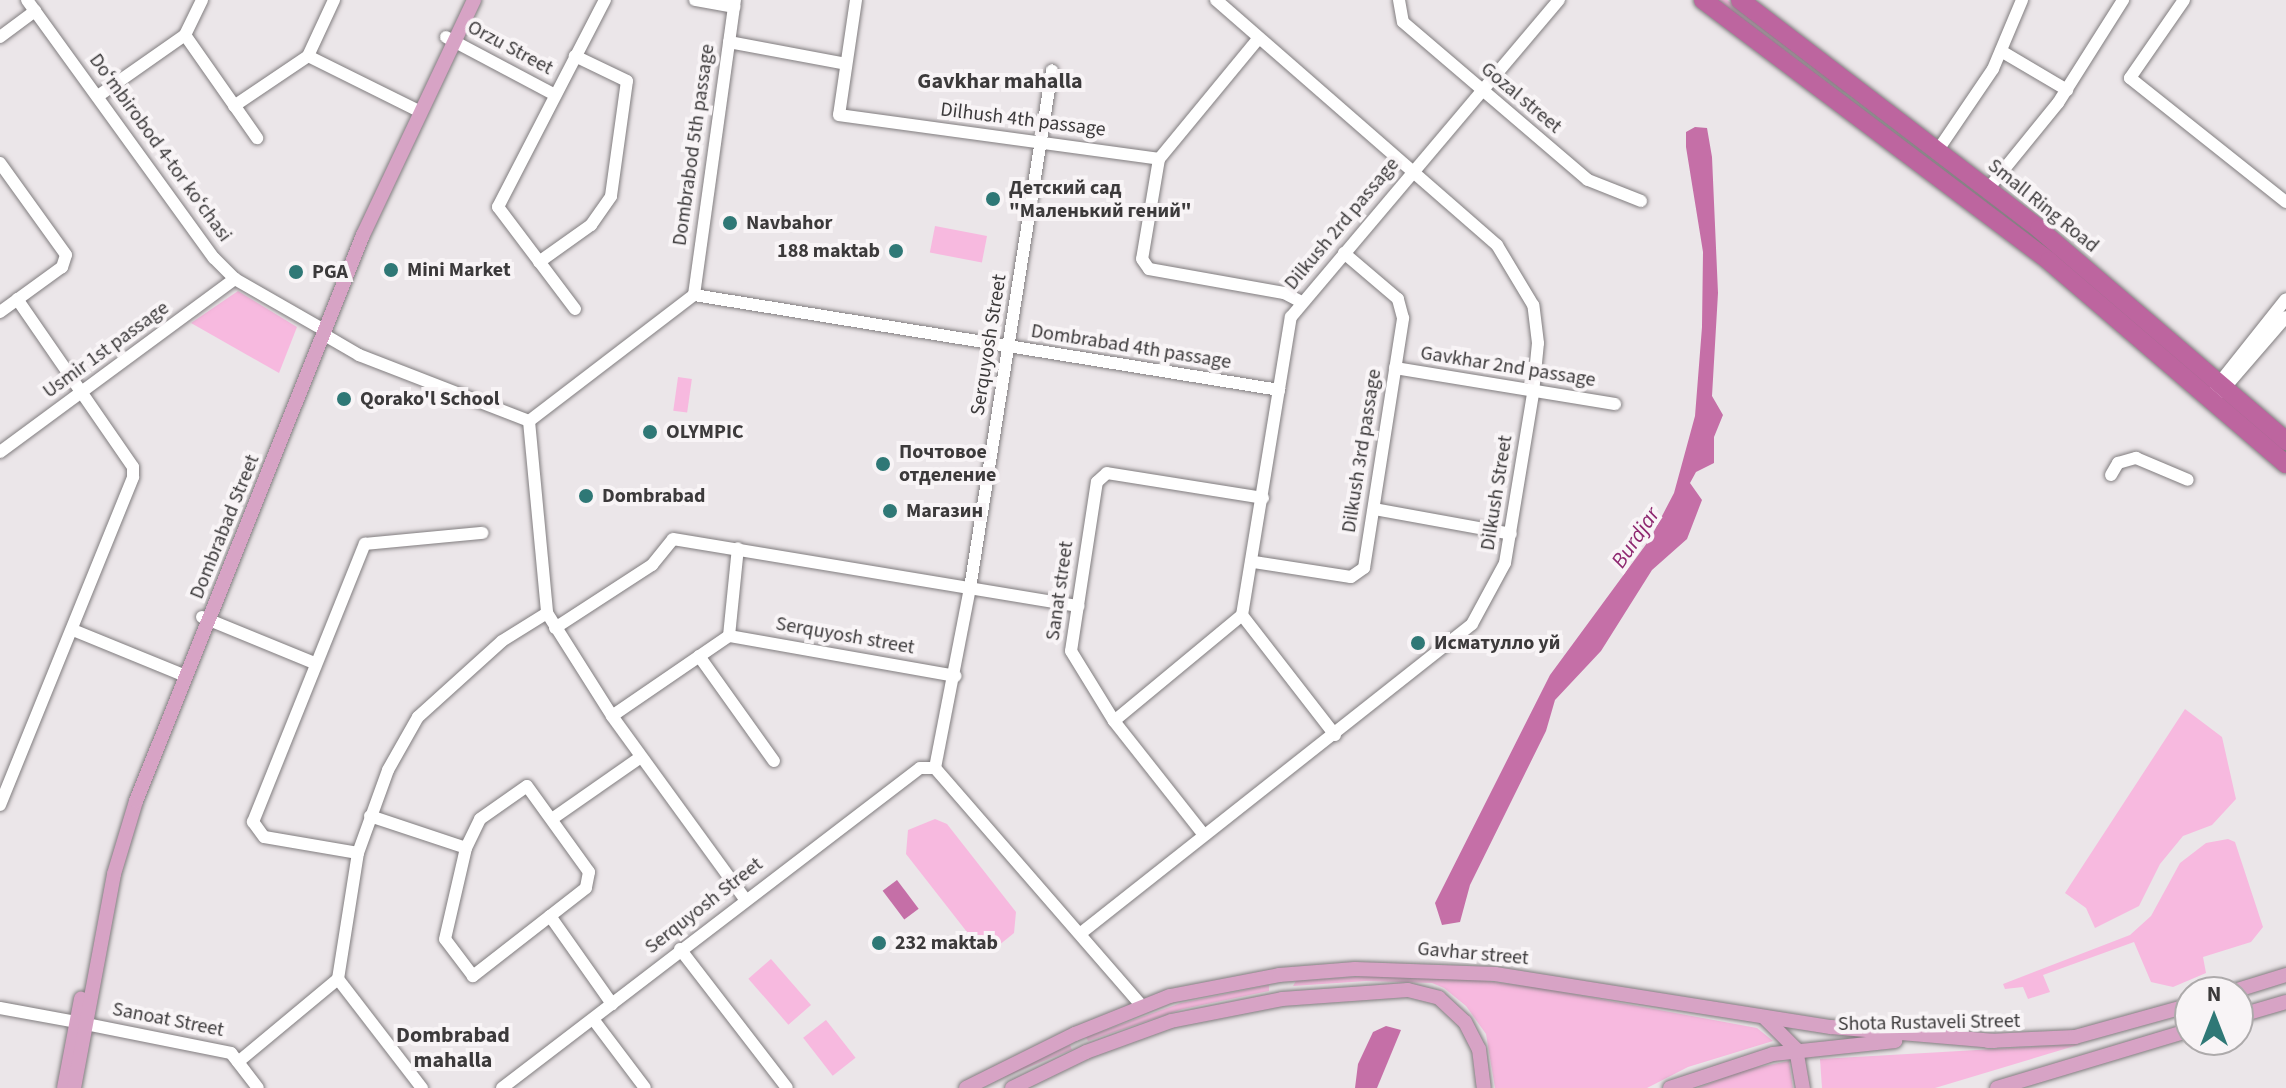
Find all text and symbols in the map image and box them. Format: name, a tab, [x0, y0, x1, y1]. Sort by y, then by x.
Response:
street label: Orzu Street	[463, 15, 557, 81]
street label: Dombrabod 5th passage	[668, 43, 720, 247]
street label: Doʻmbirobod 4-tor koʻchasi	[84, 49, 236, 247]
street label: Gozal street	[1476, 57, 1566, 139]
district label: Gavkhar mahalla	[917, 69, 1083, 95]
street label: Dilhush 4th passage	[939, 98, 1107, 142]
street label: Dilkush 2rd passage	[1280, 153, 1404, 295]
street label: Small Ring Road	[1983, 154, 2103, 258]
place label: Детский сад "Маленький гений"	[1009, 176, 1192, 223]
marker: Детский сад "Маленький гений"	[984, 190, 1002, 208]
place label: Navbahor	[746, 211, 833, 235]
marker: Navbahor	[721, 214, 739, 232]
place label: 188 maktab	[777, 239, 880, 263]
marker: 188 maktab	[887, 242, 905, 260]
place label: Mini Market	[407, 258, 511, 282]
place label: PGA	[312, 260, 348, 284]
marker: Mini Market	[382, 261, 400, 279]
marker: PGA	[287, 263, 305, 281]
street label: Serquyosh Street	[966, 273, 1012, 417]
street label: Usmir 1st passage	[38, 296, 174, 404]
street label: Dombrabad 4th passage	[1029, 319, 1233, 375]
street label: Gavkhar 2nd passage	[1419, 341, 1597, 393]
street label: Dilkush 3rd passage	[1337, 367, 1387, 535]
place label: Qorako'l School	[360, 387, 499, 411]
marker: Qorako'l School	[335, 390, 353, 408]
place label: OLYMPIC	[666, 420, 744, 444]
marker: OLYMPIC	[641, 423, 659, 441]
street label: Dilkush Street	[1476, 434, 1518, 552]
place label: Почтовое отделение	[899, 440, 996, 487]
street label: Dombrabad Street	[185, 451, 265, 603]
marker: Почтовое отделение	[874, 455, 892, 473]
place label: Dombrabad	[602, 484, 706, 508]
marker: Dombrabad	[577, 487, 595, 505]
place label: Магазин	[906, 499, 983, 523]
marker: Магазин	[881, 502, 899, 520]
water label: Burdjar	[1606, 503, 1666, 573]
street label: Sanat street	[1041, 540, 1079, 642]
street label: Serquyosh street	[774, 612, 916, 660]
place label: Исматулло уй	[1434, 631, 1560, 655]
marker: Исматулло уй	[1409, 634, 1427, 652]
street label: Serquyosh Street	[640, 853, 768, 959]
place label: 232 maktab	[895, 931, 998, 955]
marker: 232 maktab	[870, 934, 888, 952]
street label: Gavhar street	[1416, 937, 1530, 971]
north arrow	[2174, 976, 2254, 1056]
text: N	[2207, 978, 2221, 1010]
street label: Sanoat Street	[110, 997, 226, 1043]
street label: Shota Rustaveli Street	[1838, 1009, 2020, 1037]
district label: Dombrabad mahalla	[396, 1022, 510, 1074]

